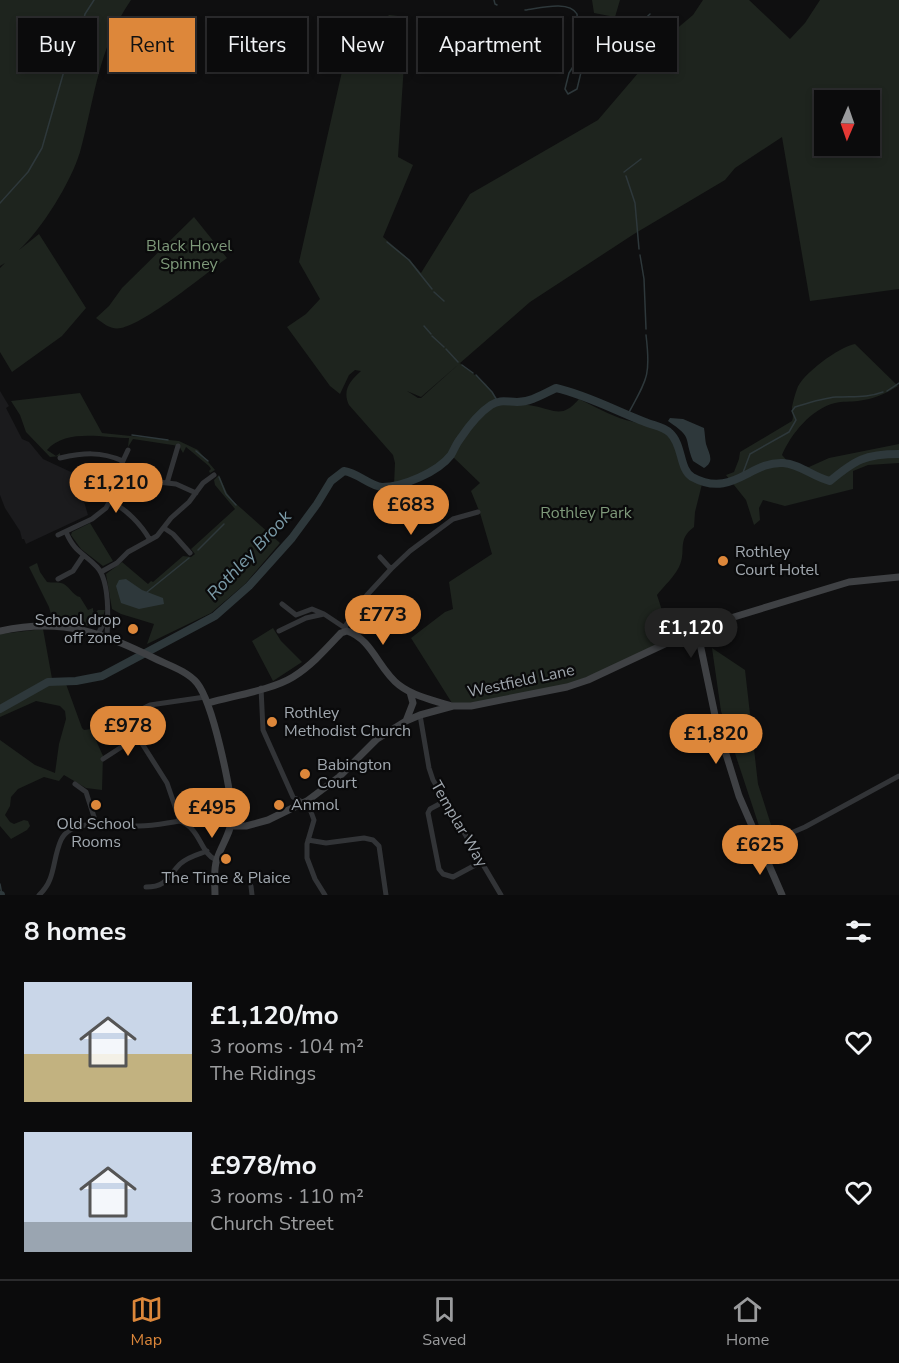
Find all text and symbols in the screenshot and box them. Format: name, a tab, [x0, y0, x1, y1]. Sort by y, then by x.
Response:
chip: Buy	[18, 18, 97, 72]
chip: Rent	[109, 18, 195, 72]
chip: Filters	[207, 18, 307, 72]
chip: New	[319, 18, 406, 72]
chip: Apartment	[418, 18, 562, 72]
chip: House	[574, 18, 677, 72]
north arrow	[814, 90, 880, 156]
map controls	[814, 90, 880, 156]
park label: Black Hovel Spinney	[146, 235, 232, 275]
pin: £1,210	[67, 463, 165, 514]
text: £1,210	[84, 469, 148, 496]
pin: £683	[375, 485, 447, 536]
text: £683	[387, 491, 435, 518]
park label: Rothley Park	[540, 502, 633, 524]
water label: Rothley Brook	[201, 504, 297, 605]
place label: Rothley Court Hotel	[735, 541, 819, 581]
marker: Rothley Court Hotel	[716, 554, 730, 568]
pin: £773	[347, 595, 419, 646]
text: £773	[359, 601, 407, 628]
pin: £1,120	[642, 608, 740, 659]
place label: School drop off zone	[35, 609, 121, 649]
text: £1,120	[659, 614, 723, 641]
marker: School drop off zone	[126, 622, 140, 636]
street label: Westfield Lane	[466, 659, 576, 703]
place label: Rothley Methodist Church	[284, 702, 411, 742]
pin: £978	[92, 706, 164, 757]
text: £978	[104, 712, 152, 739]
pin: £1,820	[667, 714, 765, 765]
marker: Rothley Methodist Church	[265, 715, 279, 729]
text: £1,820	[684, 720, 748, 747]
place label: Babington Court	[317, 754, 391, 794]
marker: Babington Court	[298, 767, 312, 781]
street label: Templar Way	[425, 777, 493, 872]
pin: £495	[176, 788, 248, 839]
text: £495	[188, 794, 236, 821]
place label: Anmol	[291, 794, 339, 816]
marker: Old School Rooms	[89, 798, 103, 812]
marker: Anmol	[272, 798, 286, 812]
place label: Old School Rooms	[56, 813, 136, 853]
pin: £625	[724, 825, 796, 876]
text: £625	[736, 831, 784, 858]
marker: The Time & Plaice	[219, 852, 233, 866]
place label: The Time & Plaice	[161, 867, 291, 889]
text: 8 homes	[24, 914, 126, 949]
icon: filters	[842, 915, 875, 948]
text: £1,120/mo	[210, 998, 339, 1033]
icon: home	[72, 1006, 144, 1078]
icon: heart	[842, 1026, 875, 1059]
text: 3 rooms · 104 m²	[210, 1033, 364, 1060]
text: The Ridings	[210, 1060, 316, 1087]
text: £978/mo	[210, 1148, 317, 1183]
icon: home	[72, 1156, 144, 1228]
icon: heart	[842, 1176, 875, 1209]
text: 3 rooms · 110 m²	[210, 1183, 364, 1210]
text: Church Street	[210, 1210, 333, 1237]
tab: Map	[130, 1293, 163, 1351]
tab: Saved	[422, 1293, 466, 1351]
tab: Home	[726, 1293, 769, 1351]

